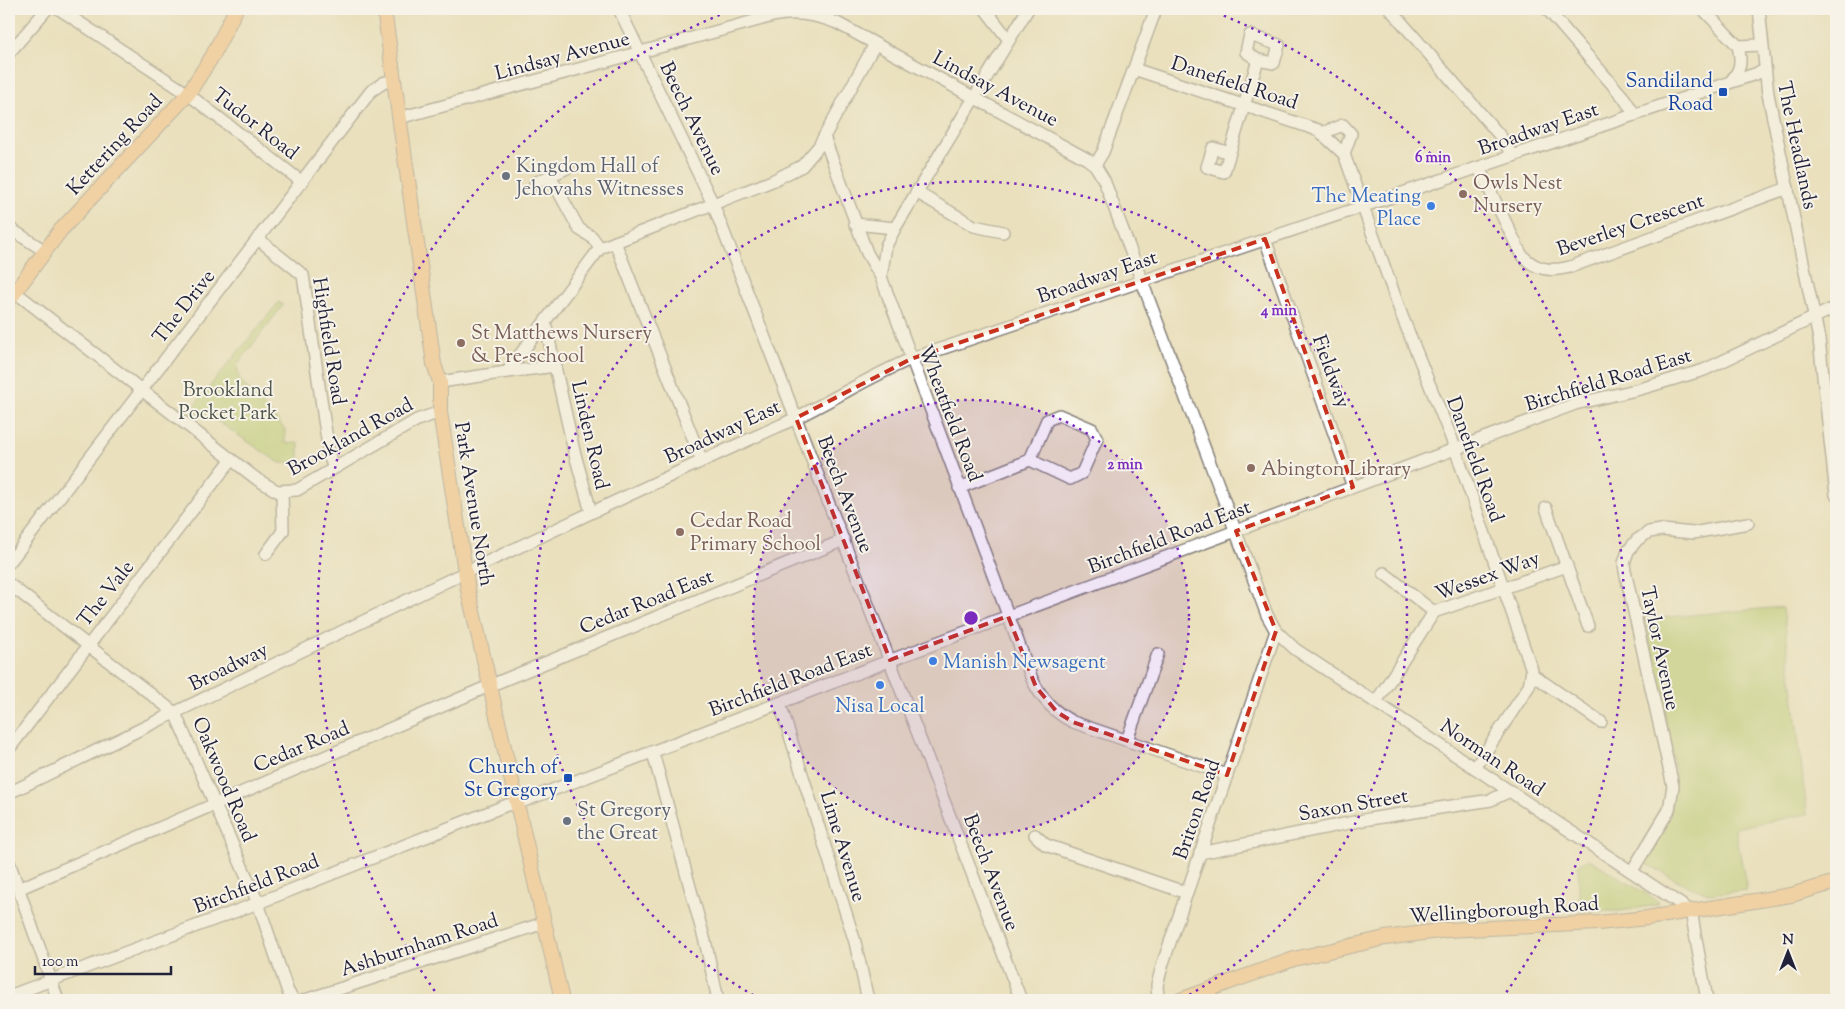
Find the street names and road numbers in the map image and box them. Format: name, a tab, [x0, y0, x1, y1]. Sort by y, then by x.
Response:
street label: Lindsay Avenue	[492, 25, 633, 89]
street label: Lindsay Avenue	[927, 45, 1063, 136]
street label: Danefield Road	[1167, 50, 1301, 119]
street label: Beech Avenue	[651, 57, 731, 181]
street label: The Headlands	[1768, 79, 1823, 212]
street label: Tudor Road	[205, 82, 304, 168]
street label: Kettering Road	[61, 88, 171, 203]
street label: Broadway East	[1475, 96, 1603, 164]
street label: Beverley Crescent	[1553, 188, 1709, 265]
street label: Broadway East	[1034, 244, 1162, 312]
street label: The Drive	[147, 264, 223, 351]
street label: Highfield Road	[303, 275, 352, 407]
street label: Fieldway	[1303, 331, 1356, 413]
street label: Wheatfield Road	[909, 341, 988, 487]
street label: Birchfield Road East	[1522, 342, 1696, 420]
street label: Linden Road	[562, 378, 615, 493]
street label: Brookland Road	[283, 392, 419, 485]
street label: Danefield Road	[1437, 393, 1510, 527]
street label: Broadway East	[660, 394, 786, 473]
street label: Park Avenue North	[445, 420, 500, 589]
street label: Beech Avenue	[808, 432, 879, 558]
street label: Birchfield Road East	[1084, 494, 1256, 583]
street label: Wessex Way	[1431, 545, 1544, 610]
street label: The Vale	[72, 555, 142, 634]
street label: Cedar Road East	[576, 563, 718, 643]
street label: Taylor Avenue	[1631, 584, 1686, 713]
street label: Broadway	[185, 637, 274, 700]
street label: Birchfield Road East	[705, 637, 877, 726]
street label: Oakwood Road	[183, 713, 262, 847]
street label: Norman Road	[1433, 713, 1550, 805]
street label: Cedar Road	[249, 715, 355, 782]
street label: Briton Road	[1168, 756, 1229, 864]
street label: Saxon Street	[1296, 783, 1411, 830]
street label: Lime Avenue	[811, 788, 872, 906]
street label: Beech Avenue	[954, 810, 1025, 936]
street label: Birchfield Road	[190, 848, 324, 923]
street label: Wellingborough Road	[1408, 890, 1600, 933]
street label: Ashburnham Road	[337, 907, 502, 986]

